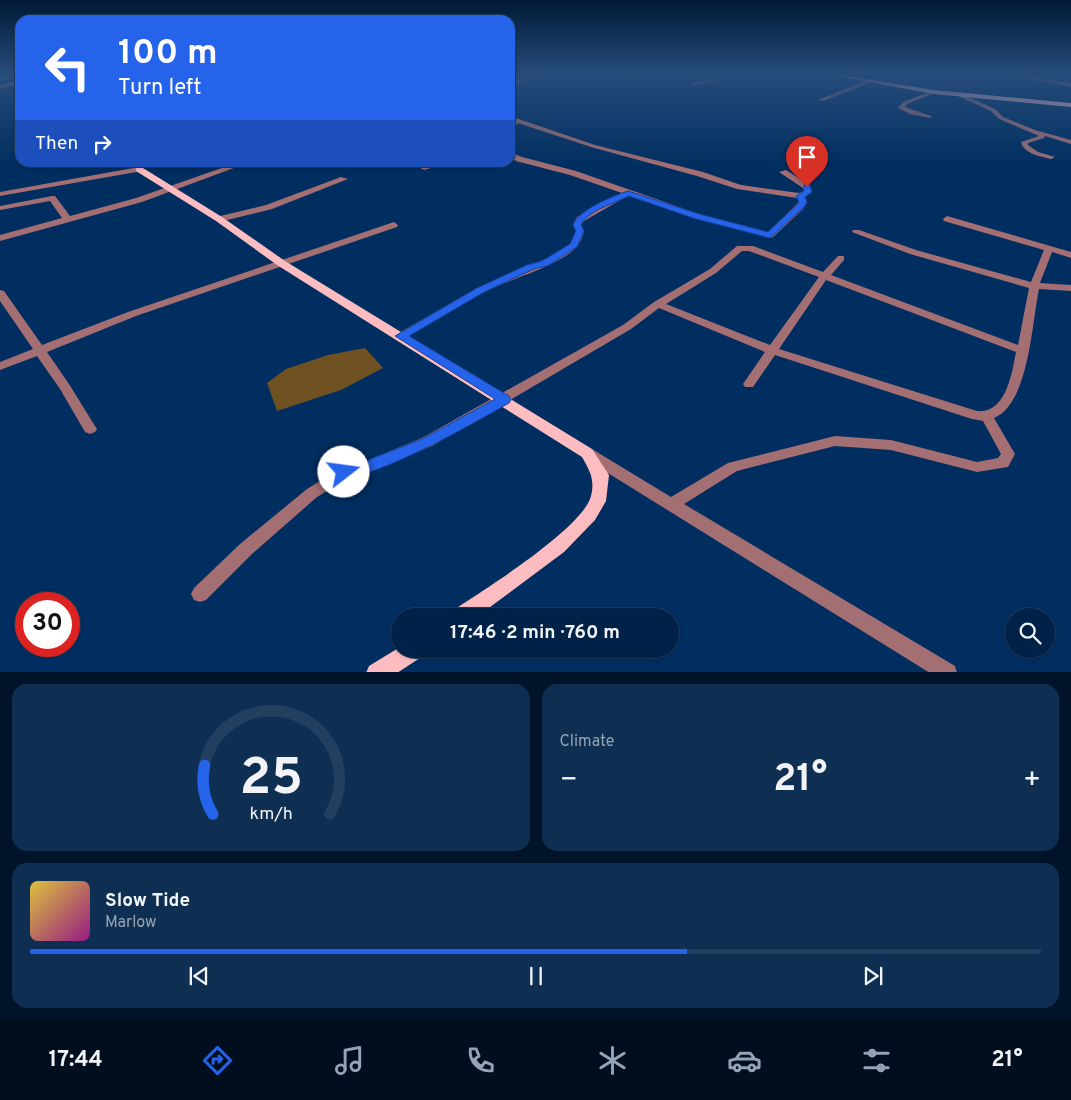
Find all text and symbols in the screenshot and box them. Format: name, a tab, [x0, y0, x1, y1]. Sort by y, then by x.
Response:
text: 100 m	[118, 32, 218, 76]
icon: left	[35, 35, 100, 100]
text: Turn left	[118, 75, 201, 102]
icon: right	[88, 130, 116, 158]
text: Then	[35, 132, 78, 156]
pin	[786, 136, 828, 187]
icon: arrive	[793, 143, 821, 171]
position arrow	[317, 445, 369, 497]
speed limit sign: 30	[15, 592, 80, 657]
map controls	[1005, 608, 1055, 658]
button: search	[1005, 608, 1055, 658]
text: 17:46 · 2 min · 760 m	[450, 621, 620, 645]
text: Climate	[560, 732, 614, 752]
text: 25	[239, 747, 303, 813]
text: 21°	[773, 756, 827, 805]
text: −	[560, 763, 578, 799]
text: +	[1023, 763, 1041, 799]
text: km/h	[249, 803, 292, 826]
text: Slow Tide	[105, 889, 190, 913]
text: Marlow	[105, 913, 157, 933]
icon: previous	[185, 962, 213, 990]
icon: pause	[522, 962, 550, 990]
icon: next	[859, 962, 887, 990]
icon: directions	[200, 1043, 235, 1078]
icon: music	[332, 1043, 367, 1078]
icon: phone	[463, 1043, 498, 1078]
icon: climate	[595, 1043, 630, 1078]
icon: car	[727, 1043, 762, 1078]
icon: filters	[859, 1043, 894, 1078]
text: 17:44	[48, 1047, 103, 1074]
text: 21°	[991, 1047, 1023, 1074]

